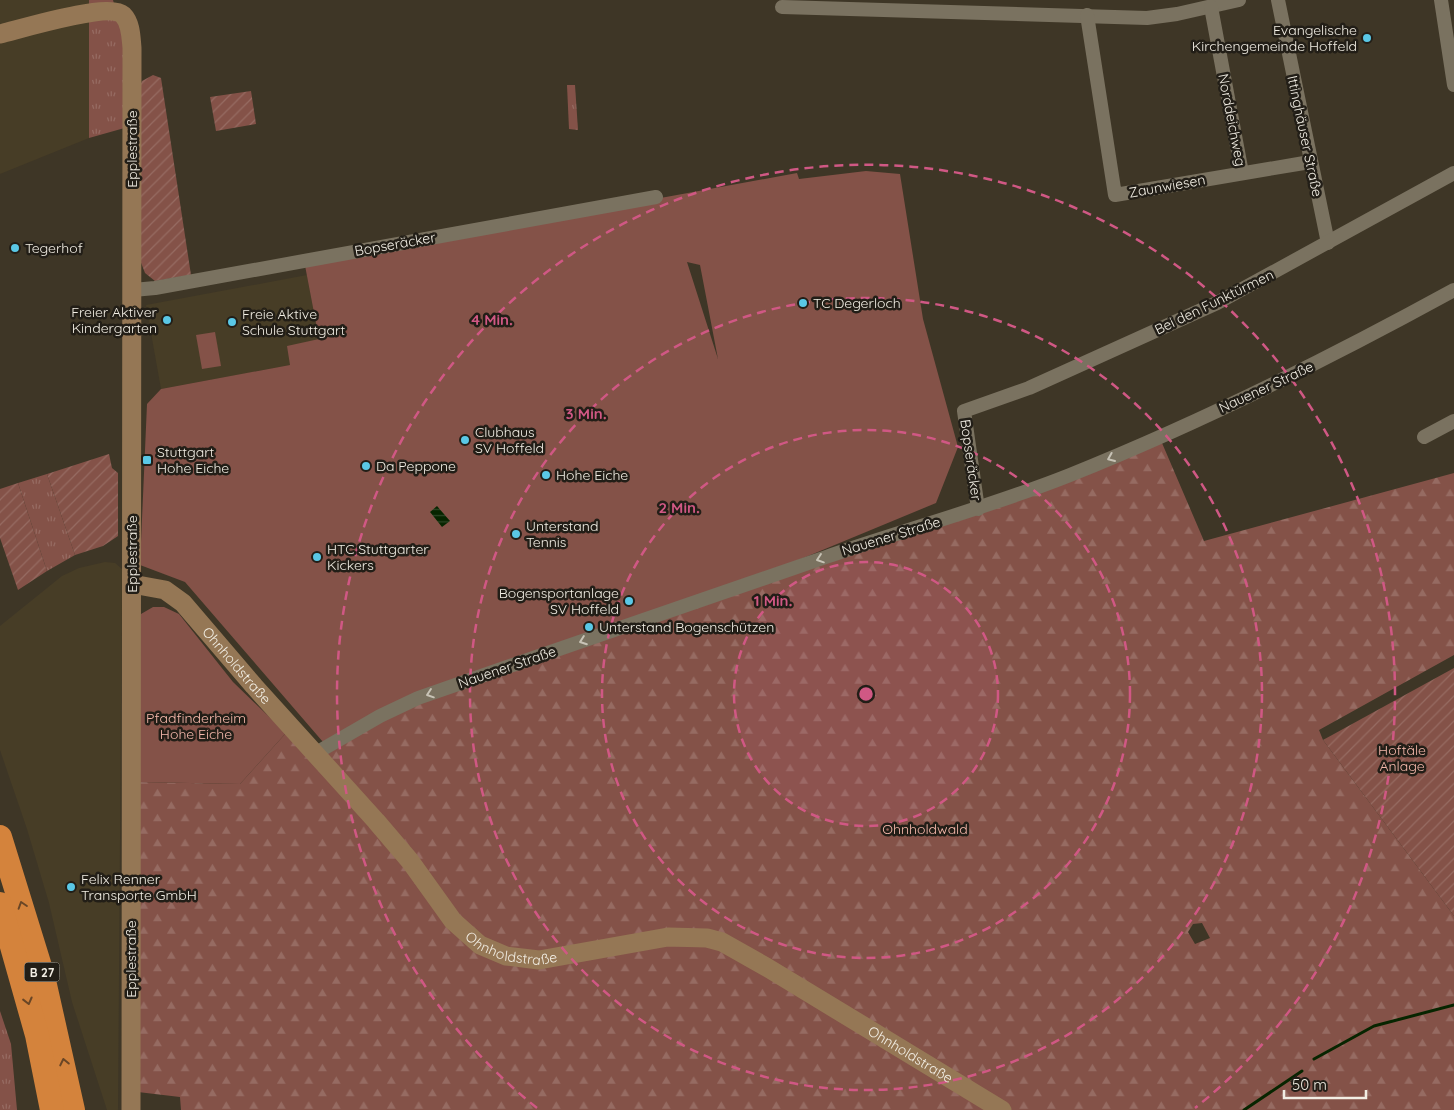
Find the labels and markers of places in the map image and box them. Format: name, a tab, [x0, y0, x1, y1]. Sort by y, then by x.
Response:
place label: Evangelische Kirchengemeinde Hoffeld	[1192, 21, 1357, 55]
marker: Evangelische Kirchengemeinde Hoffeld	[1361, 32, 1373, 44]
place label: Tegerhof	[25, 239, 83, 257]
marker: Tegerhof	[9, 242, 21, 254]
place label: TC Degerloch	[813, 294, 901, 312]
marker: TC Degerloch	[797, 297, 809, 309]
place label: Freier Aktiver Kindergarten	[71, 303, 158, 337]
place label: Freie Aktive Schule Stuttgart	[242, 305, 345, 339]
marker: Freier Aktiver Kindergarten	[161, 314, 173, 326]
marker: Freie Aktive Schule Stuttgart	[226, 316, 238, 328]
place label: Clubhaus SV Hoffeld	[475, 423, 544, 457]
marker: Clubhaus SV Hoffeld	[459, 434, 471, 446]
place label: Stuttgart Hohe Eiche	[157, 443, 229, 477]
marker: Stuttgart Hohe Eiche	[141, 454, 153, 466]
place label: Da Peppone	[376, 457, 456, 475]
marker: Da Peppone	[360, 460, 372, 472]
place label: Hohe Eiche	[556, 466, 628, 484]
marker: Hohe Eiche	[540, 469, 552, 481]
place label: Unterstand Tennis	[526, 517, 598, 551]
marker: Unterstand Tennis	[510, 528, 522, 540]
place label: HTC Stuttgarter Kickers	[327, 540, 429, 574]
marker: HTC Stuttgarter Kickers	[311, 551, 323, 563]
place label: Bogensportanlage SV Hoffeld	[499, 584, 619, 618]
marker: Bogensportanlage SV Hoffeld	[623, 595, 635, 607]
place label: Unterstand Bogenschützen	[599, 618, 774, 636]
marker: Unterstand Bogenschützen	[583, 621, 595, 633]
centre of rings	[857, 685, 875, 703]
place label: Felix Renner Transporte GmbH	[81, 870, 197, 904]
marker: Felix Renner Transporte GmbH	[65, 881, 77, 893]

